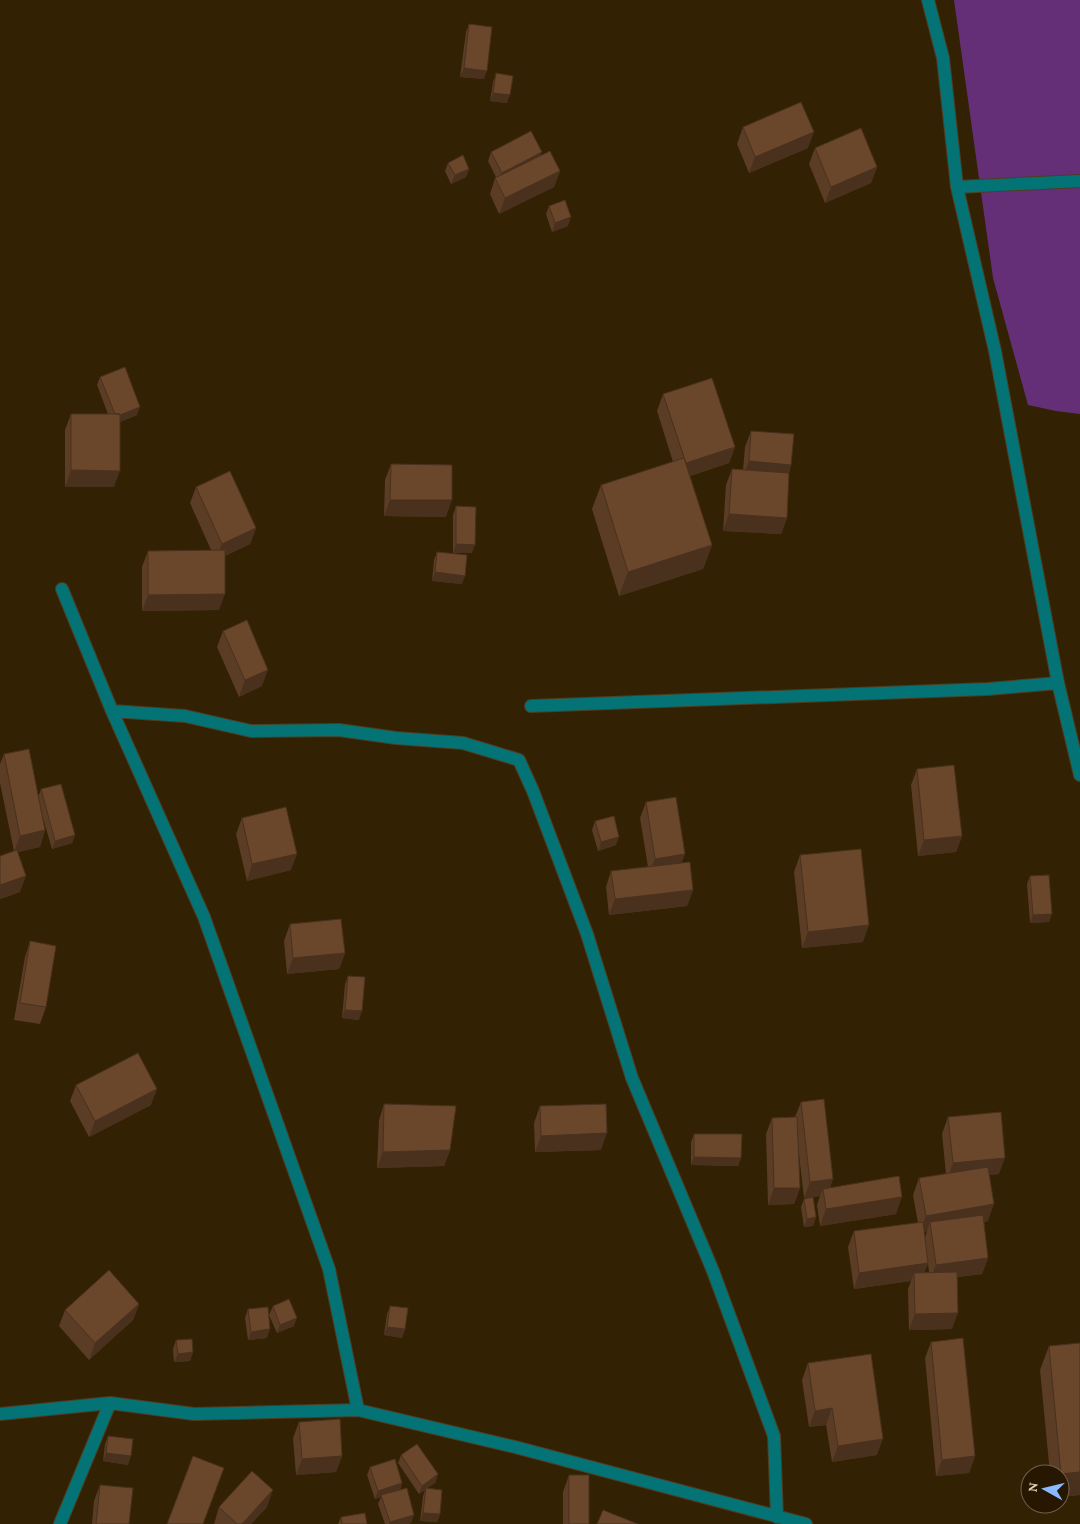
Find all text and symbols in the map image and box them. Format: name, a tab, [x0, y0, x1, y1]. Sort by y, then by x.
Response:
north arrow	[1020, 1464, 1070, 1514]
text: N	[1024, 1481, 1041, 1493]

